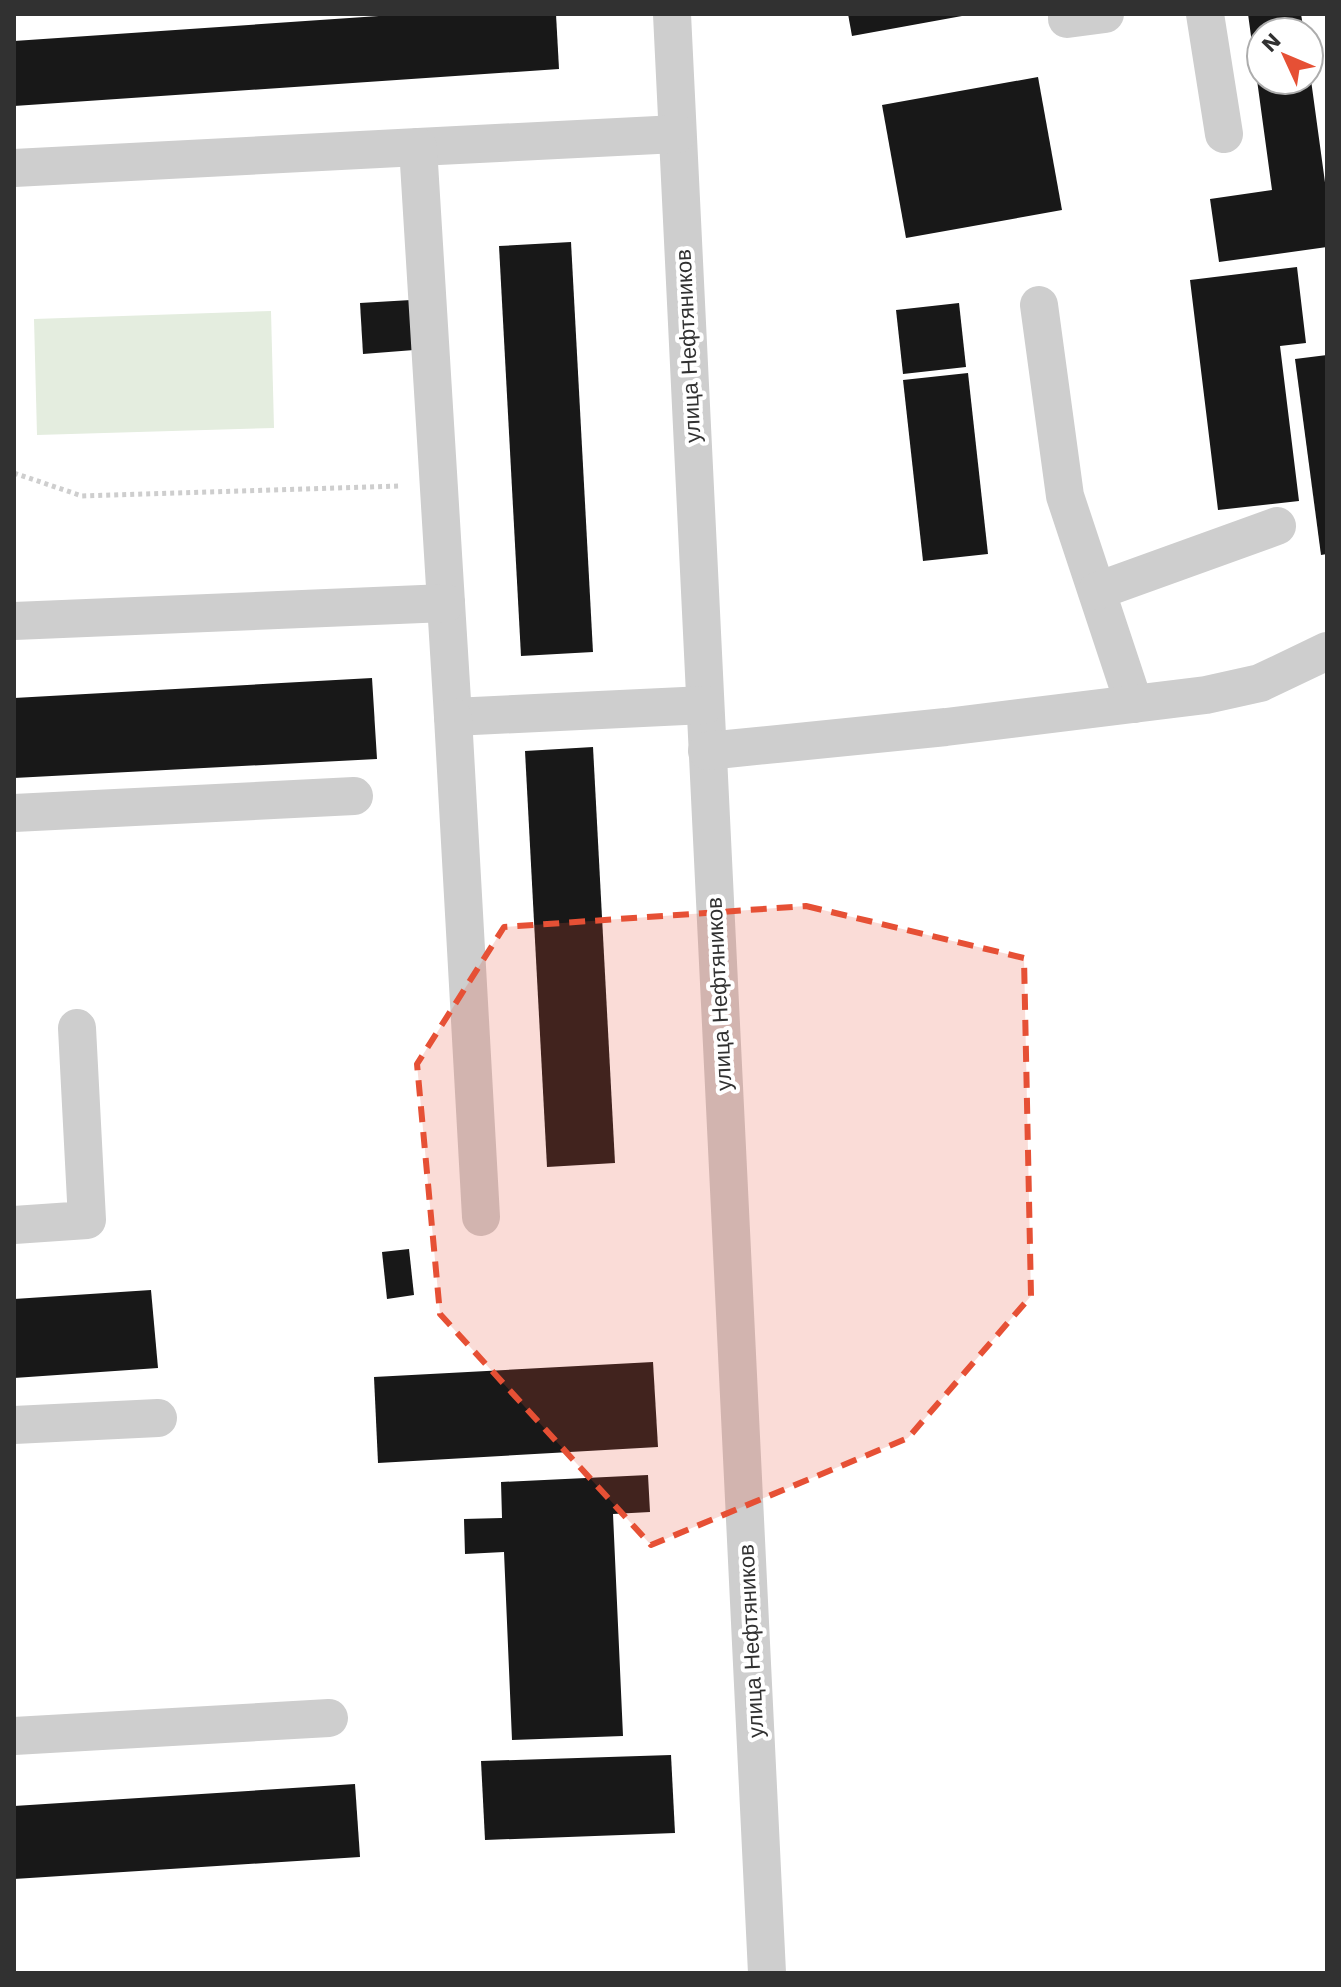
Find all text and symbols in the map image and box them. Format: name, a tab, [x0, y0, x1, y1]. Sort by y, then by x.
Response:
north arrow	[1245, 16, 1325, 96]
text: N	[1256, 28, 1286, 57]
street label: улица Нефтяников	[670, 249, 706, 443]
street label: улица Нефтяников	[701, 897, 737, 1091]
street label: улица Нефтяников	[733, 1544, 769, 1738]

